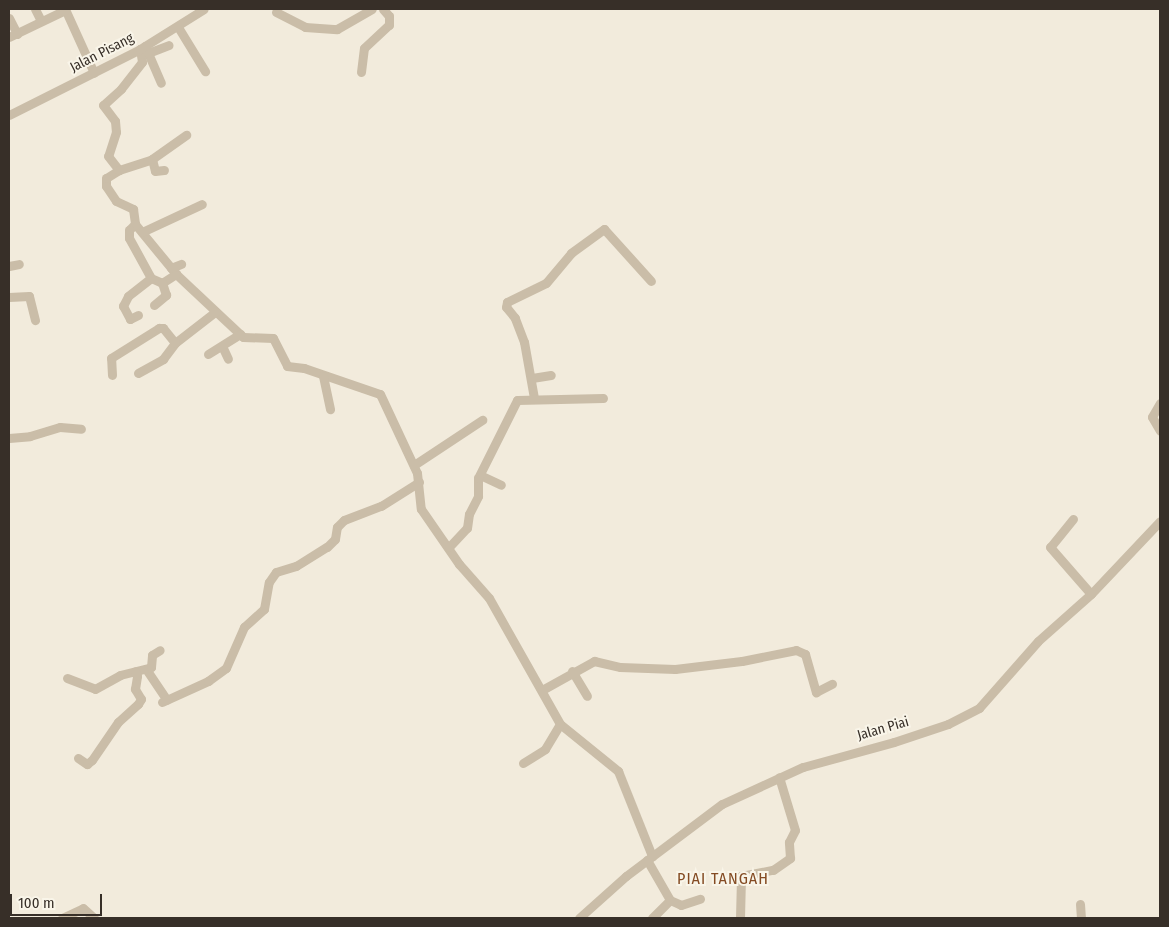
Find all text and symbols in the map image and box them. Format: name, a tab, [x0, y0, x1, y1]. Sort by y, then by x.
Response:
street label: Jalan Pisang	[67, 30, 137, 76]
street label: Jalan Piai	[855, 714, 911, 744]
district label: PIAI TANGAH	[676, 869, 770, 889]
scale bar	[12, 884, 105, 916]
text: 100 m	[18, 894, 55, 912]

